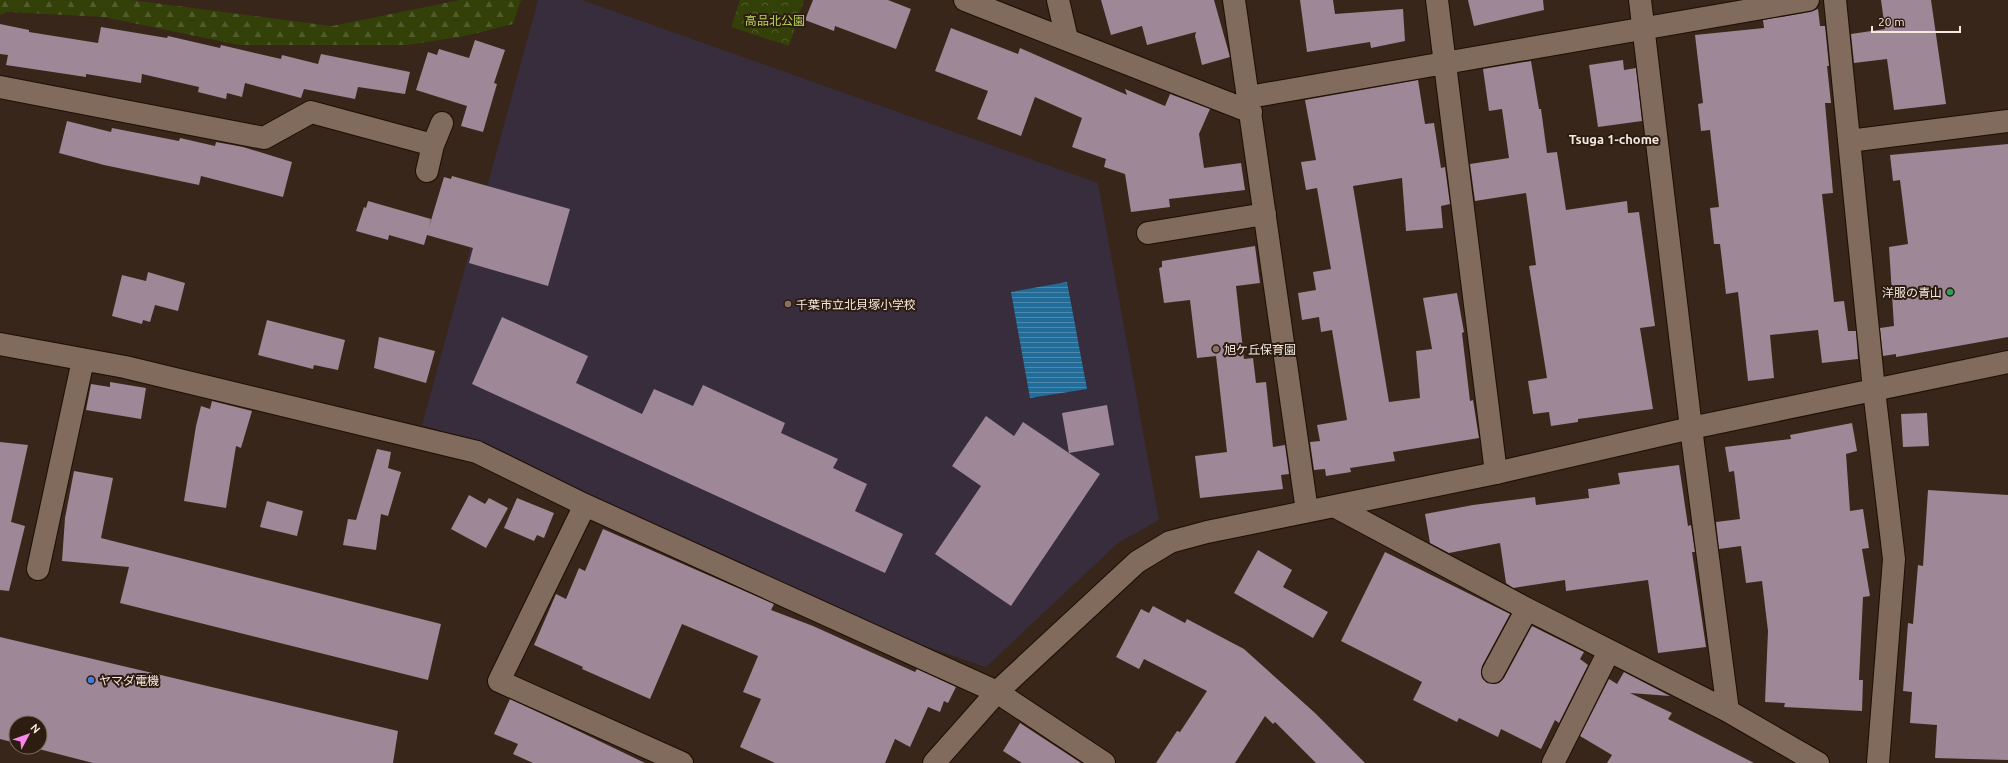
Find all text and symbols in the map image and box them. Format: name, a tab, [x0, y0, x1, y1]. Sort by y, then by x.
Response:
scale bar	[1872, 8, 1960, 34]
park label: 高品北公園	[745, 14, 805, 27]
text: 20 m	[1878, 15, 1905, 28]
district label: Tsuga 1-chome	[1569, 132, 1659, 146]
place label: 洋服の青山	[1882, 286, 1942, 299]
marker: 洋服の青山	[1945, 287, 1955, 297]
place label: 千葉市立北貝塚小学校	[796, 298, 916, 311]
marker: 千葉市立北貝塚小学校	[783, 299, 793, 309]
place label: 旭ケ丘保育園	[1224, 343, 1296, 356]
marker: 旭ケ丘保育園	[1211, 344, 1221, 354]
place label: ヤマダ電機	[99, 674, 159, 687]
marker: ヤマダ電機	[86, 675, 96, 685]
north arrow	[8, 715, 48, 755]
text: N	[28, 721, 43, 735]

